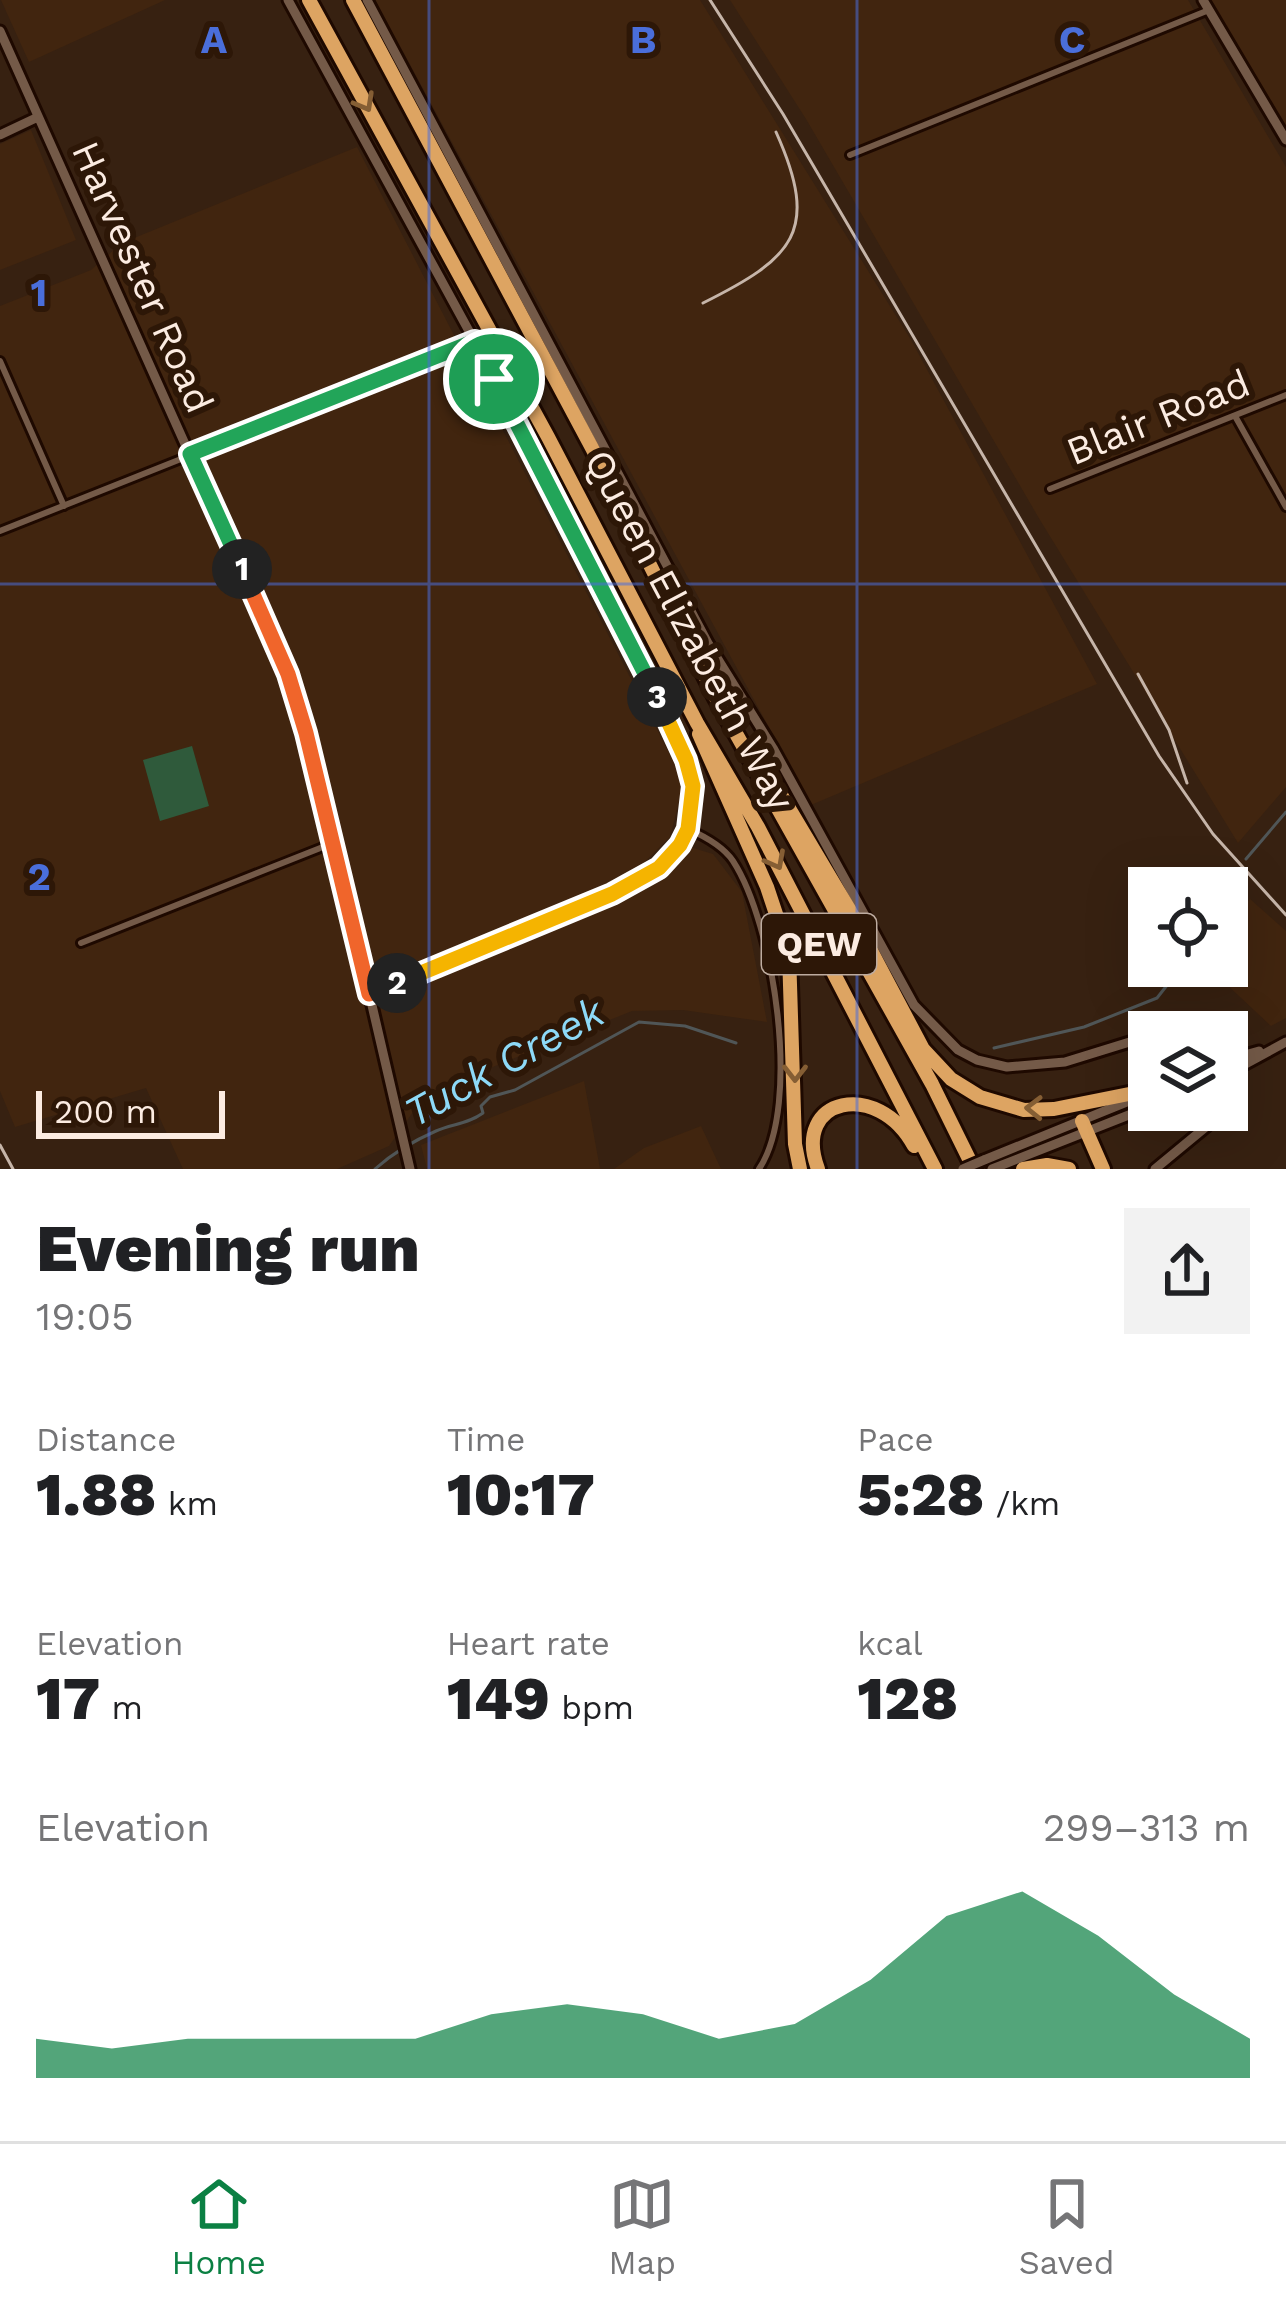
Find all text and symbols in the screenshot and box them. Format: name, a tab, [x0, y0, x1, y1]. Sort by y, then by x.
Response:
text: A	[201, 17, 228, 62]
text: B	[630, 17, 656, 62]
text: C	[1059, 17, 1085, 62]
one-way arrow	[351, 90, 374, 111]
street label: Harvester Road	[63, 134, 223, 420]
text: 1	[31, 270, 47, 315]
pin	[443, 328, 545, 430]
icon: arrive	[461, 346, 527, 412]
street label: Blair Road	[1060, 360, 1256, 474]
street label: Queen Elizabeth Way	[576, 442, 804, 818]
pin: 1	[212, 539, 272, 599]
text: 1	[235, 549, 249, 588]
pin: 3	[627, 667, 687, 727]
text: 3	[647, 677, 667, 716]
one-way arrow	[762, 848, 785, 869]
text: 2	[27, 854, 51, 899]
map controls	[1128, 867, 1248, 1131]
button: locate	[1128, 867, 1248, 987]
road number: QEW	[762, 914, 876, 974]
pin: 2	[367, 953, 427, 1013]
text: 2	[387, 963, 407, 1002]
water label: Tuck Creek	[396, 987, 613, 1137]
button: layers	[1128, 1011, 1248, 1131]
one-way arrow	[782, 1065, 808, 1083]
scale bar	[36, 1085, 225, 1138]
text: 200 m	[54, 1092, 157, 1131]
one-way arrow	[1024, 1096, 1043, 1122]
button: share	[1124, 1208, 1250, 1334]
text: Evening run	[36, 1210, 420, 1287]
text: 19:05	[36, 1294, 134, 1339]
text: Distance	[36, 1420, 176, 1459]
text: Time	[447, 1420, 525, 1459]
text: Pace	[857, 1420, 934, 1459]
text: 1.88	[36, 1459, 156, 1530]
text: 10:17	[447, 1459, 595, 1530]
text: 5:28	[857, 1459, 984, 1530]
text: km	[156, 1484, 218, 1523]
text: /km	[984, 1484, 1060, 1523]
text: Elevation	[36, 1624, 183, 1663]
text: Heart rate	[447, 1624, 610, 1663]
text: kcal	[857, 1624, 923, 1663]
text: 17	[36, 1663, 100, 1734]
text: 149	[447, 1663, 550, 1734]
text: 128	[857, 1663, 958, 1734]
text: m	[100, 1688, 143, 1727]
text: bpm	[550, 1688, 634, 1727]
text: Elevation	[36, 1805, 210, 1850]
text: 299–313 m	[1043, 1805, 1250, 1850]
tab: Home	[171, 2171, 266, 2282]
tab: Map	[609, 2171, 676, 2282]
tab: Saved	[1019, 2171, 1115, 2282]

